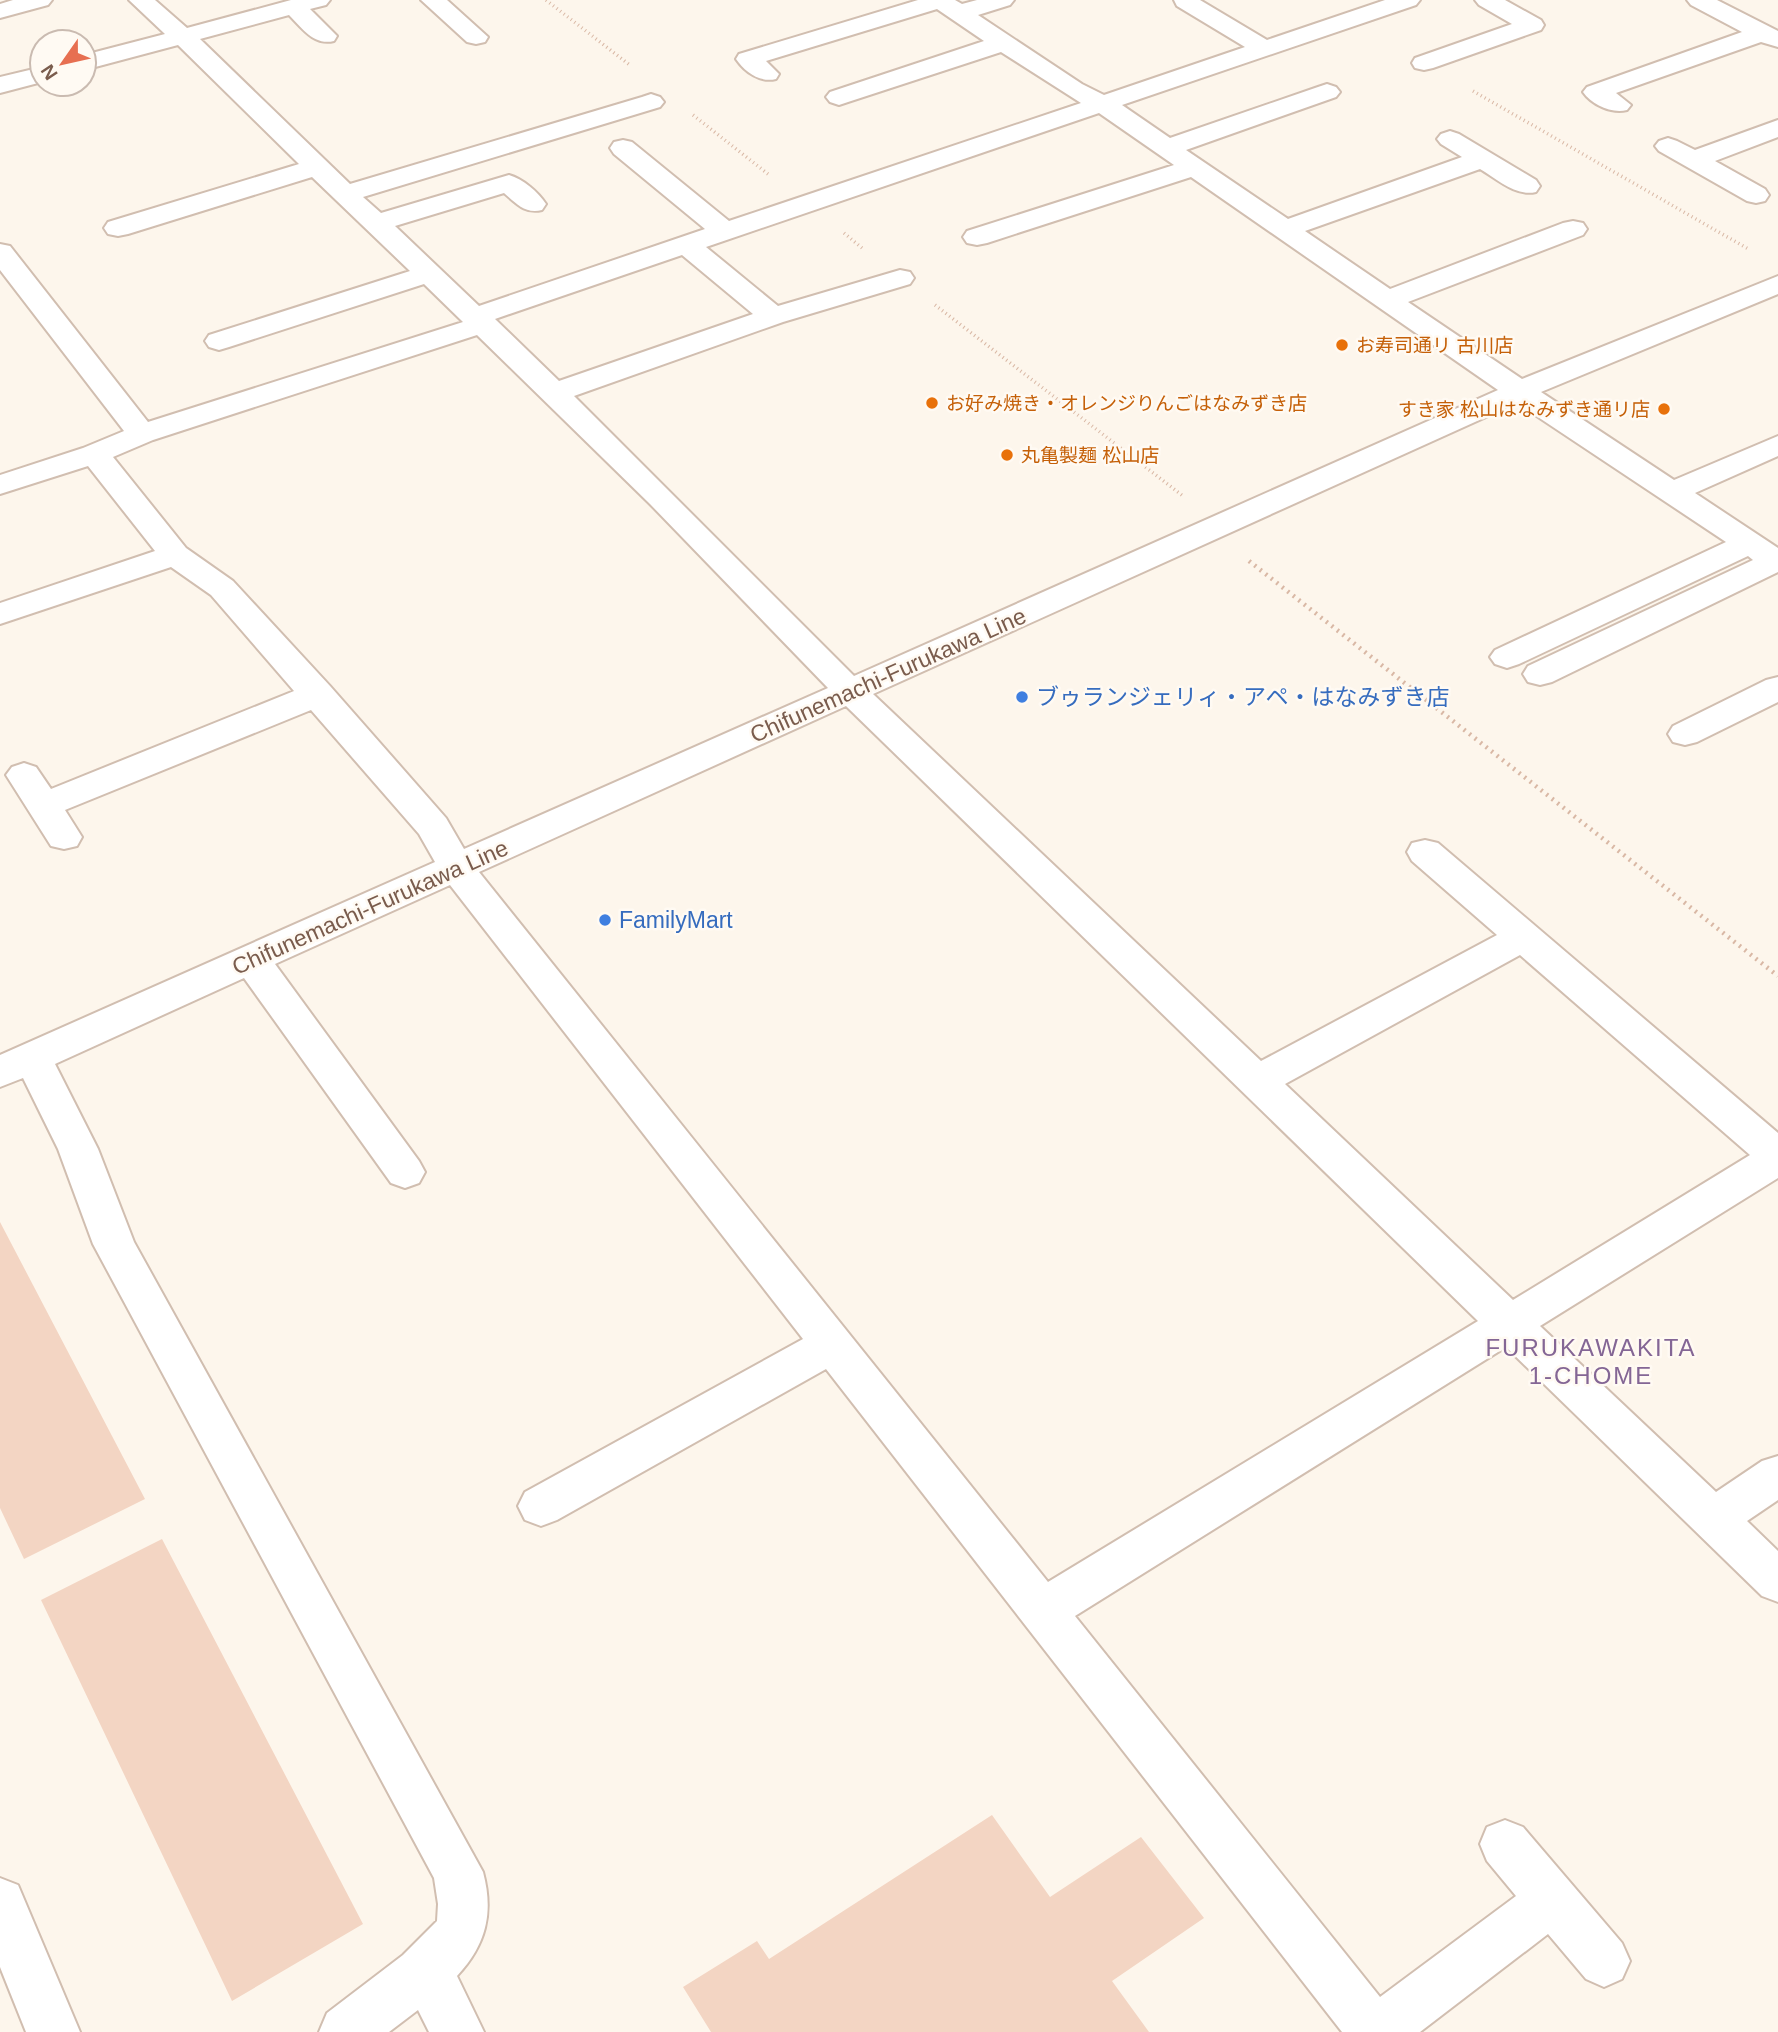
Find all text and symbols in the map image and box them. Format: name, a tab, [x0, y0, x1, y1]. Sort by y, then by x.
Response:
north arrow	[28, 28, 98, 98]
text: N	[37, 61, 62, 84]
place label: お寿司通リ 古川店	[1356, 335, 1513, 356]
marker: お寿司通リ 古川店	[1334, 337, 1350, 353]
place label: お好み焼き・オレンジりんごはなみずき店	[946, 393, 1307, 414]
marker: お好み焼き・オレンジりんごはなみずき店	[924, 395, 940, 411]
place label: すき家 松山はなみずき通リ店	[1398, 399, 1650, 420]
marker: すき家 松山はなみずき通リ店	[1656, 401, 1672, 417]
place label: 丸亀製麺 松山店	[1021, 445, 1159, 466]
marker: 丸亀製麺 松山店	[999, 447, 1015, 463]
street label: Chifunemachi-Furukawa Line	[746, 602, 1030, 748]
place label: ブゥランジェリィ・アペ・はなみずき店	[1036, 684, 1450, 710]
marker: ブゥランジェリィ・アペ・はなみずき店	[1014, 689, 1030, 705]
street label: Chifunemachi-Furukawa Line	[228, 834, 512, 980]
place label: FamilyMart	[619, 907, 733, 933]
marker: FamilyMart	[597, 912, 613, 928]
district label: FURUKAWAKITA 1-CHOME	[1485, 1334, 1697, 1389]

